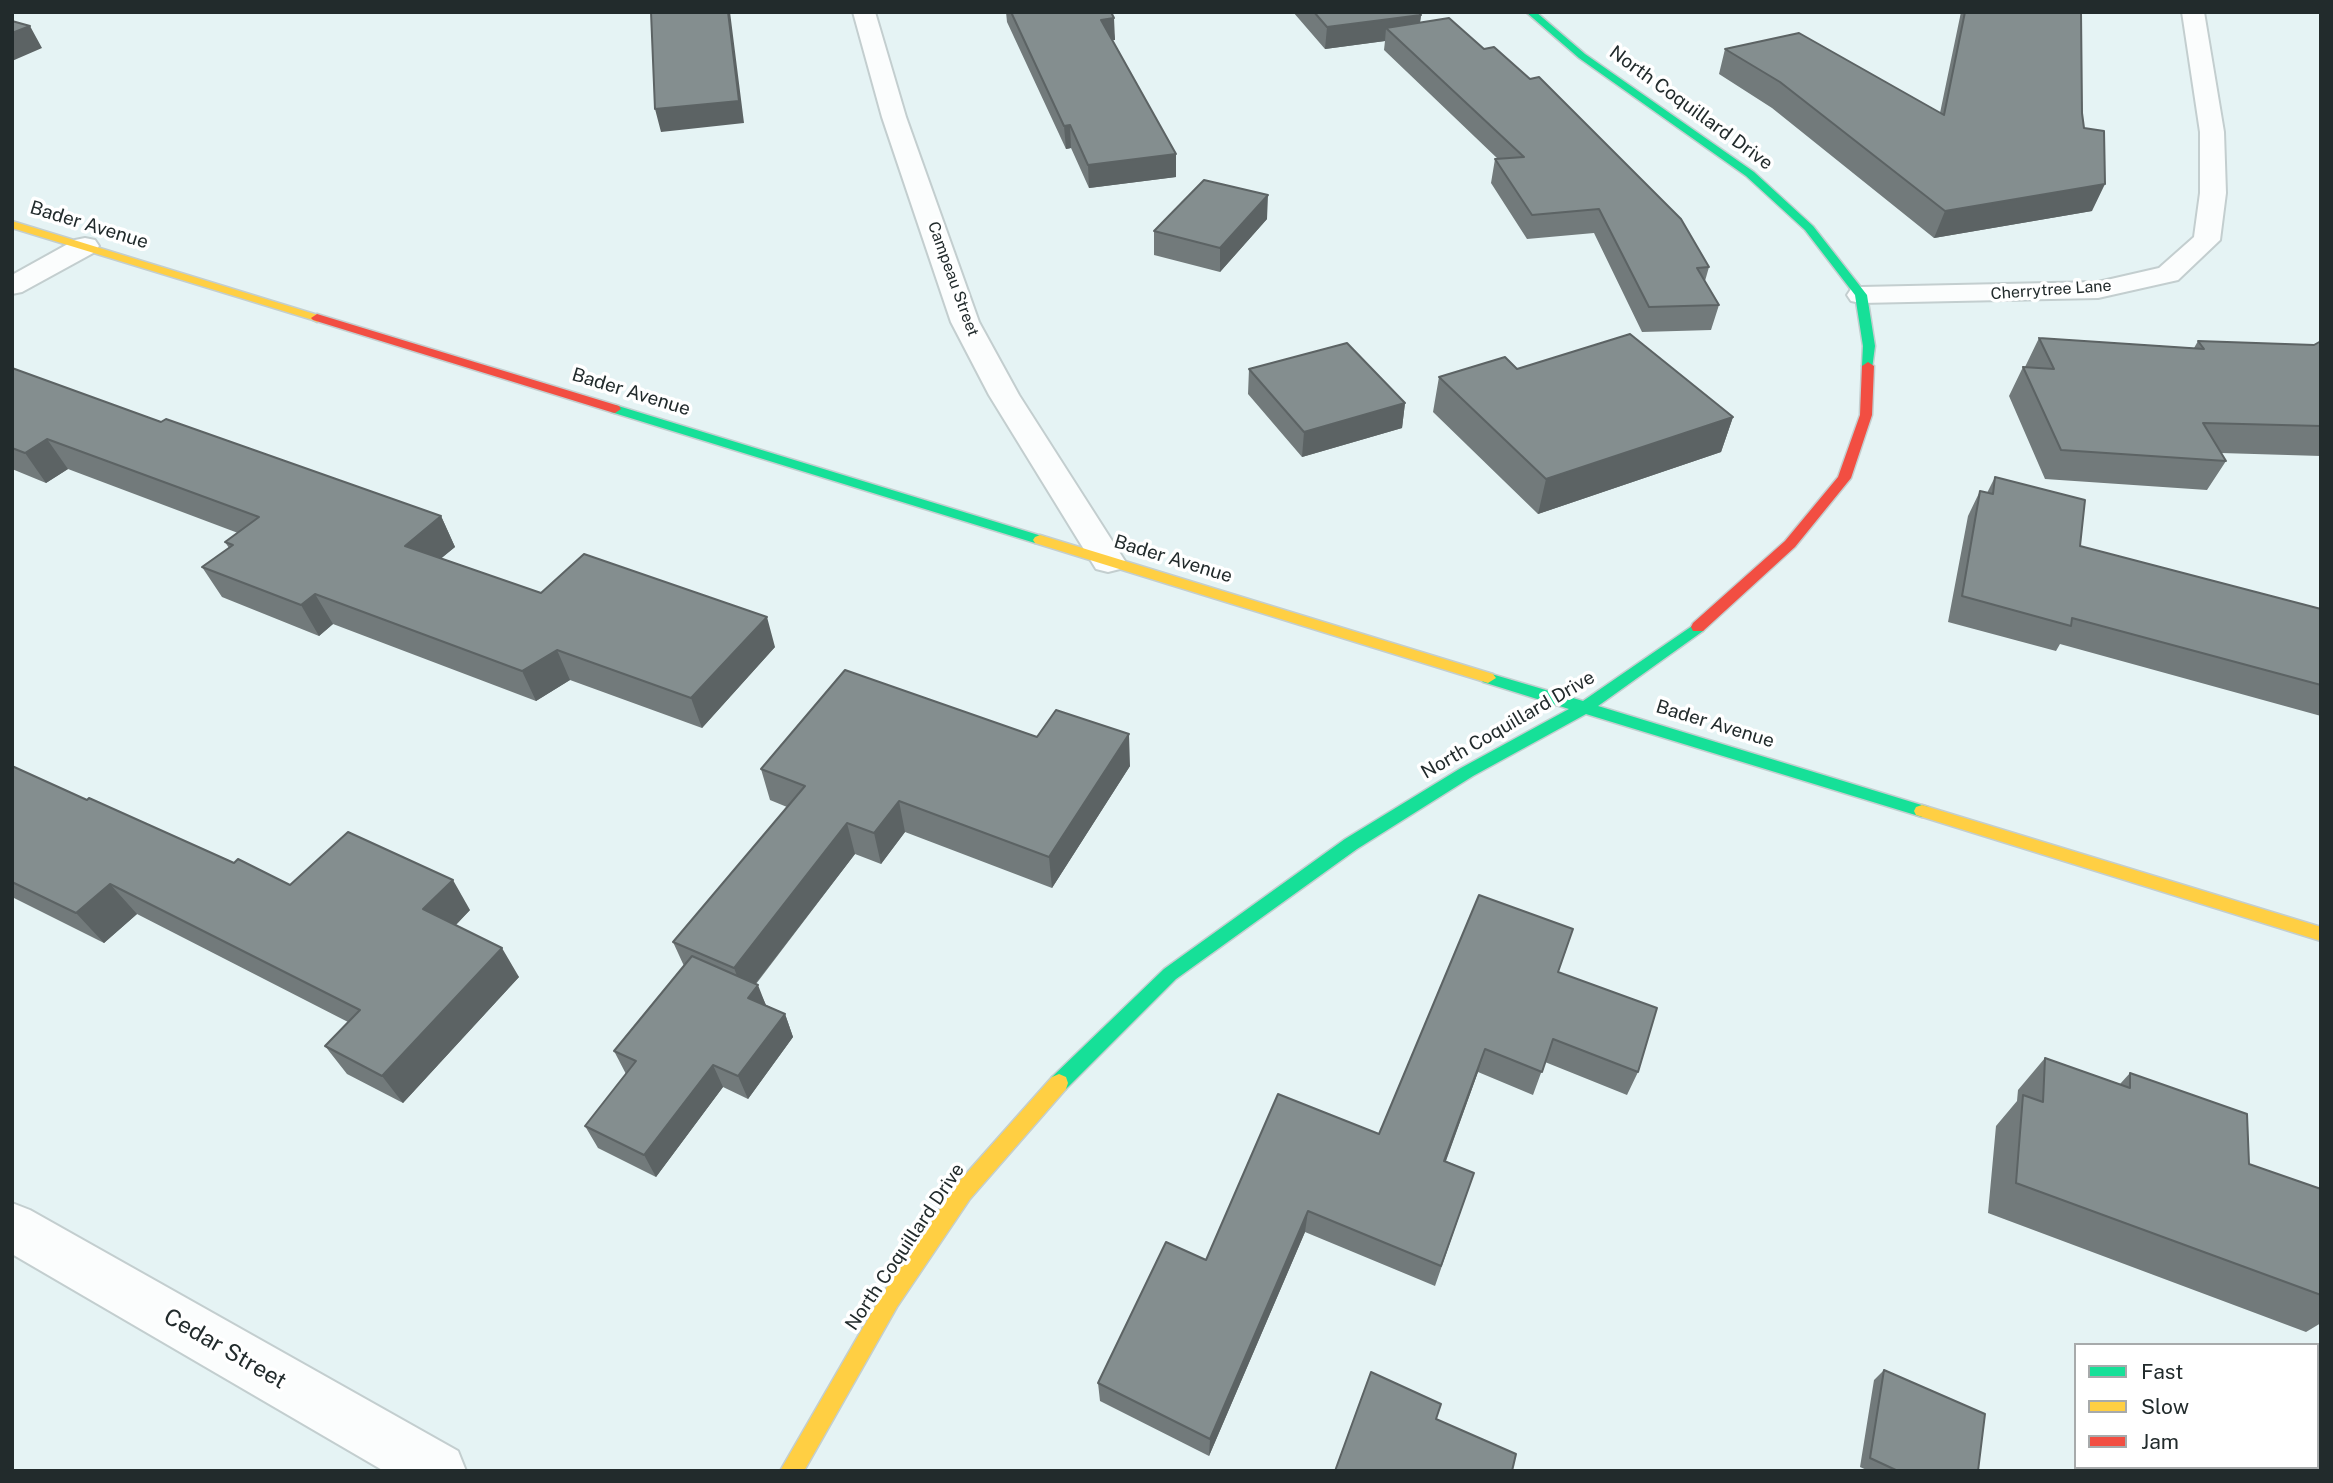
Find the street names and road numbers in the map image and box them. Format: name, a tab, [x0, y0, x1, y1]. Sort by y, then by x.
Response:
street label: North Coquillard Drive	[1605, 41, 1777, 175]
street label: Bader Avenue	[27, 196, 151, 254]
street label: Campeau Street	[923, 219, 983, 339]
street label: Cherrytree Lane	[1990, 276, 2112, 304]
street label: Bader Avenue	[569, 363, 693, 421]
street label: Bader Avenue	[1111, 530, 1235, 588]
street label: North Coquillard Drive	[1417, 666, 1599, 784]
street label: Bader Avenue	[1653, 695, 1777, 753]
street label: North Coquillard Drive	[841, 1159, 969, 1335]
street label: Cedar Street	[159, 1303, 291, 1395]

